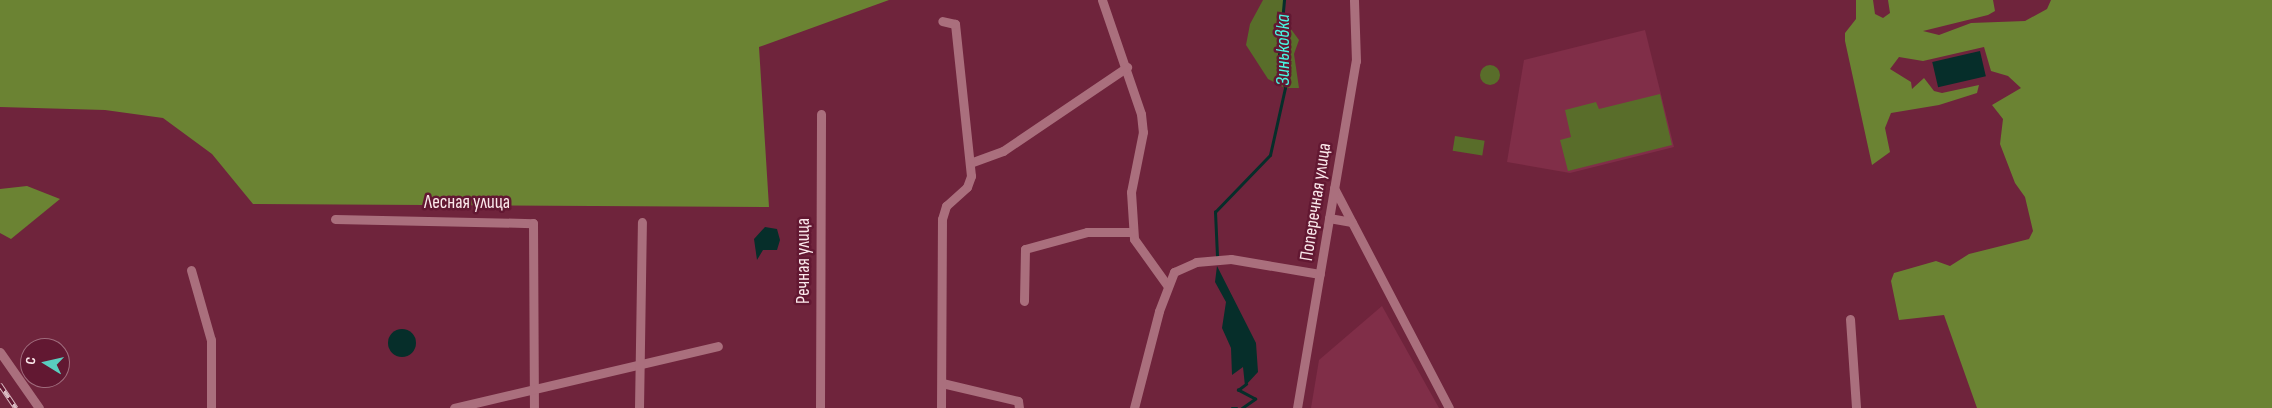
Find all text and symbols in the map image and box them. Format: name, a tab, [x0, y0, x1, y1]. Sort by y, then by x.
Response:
water label: Зиньковка	[1271, 14, 1295, 86]
street label: Поперечная улица	[1295, 141, 1337, 263]
street label: Лесная улица	[424, 192, 510, 214]
street label: Речная улица	[793, 218, 815, 304]
north arrow	[20, 338, 70, 388]
text: С	[22, 356, 40, 366]

